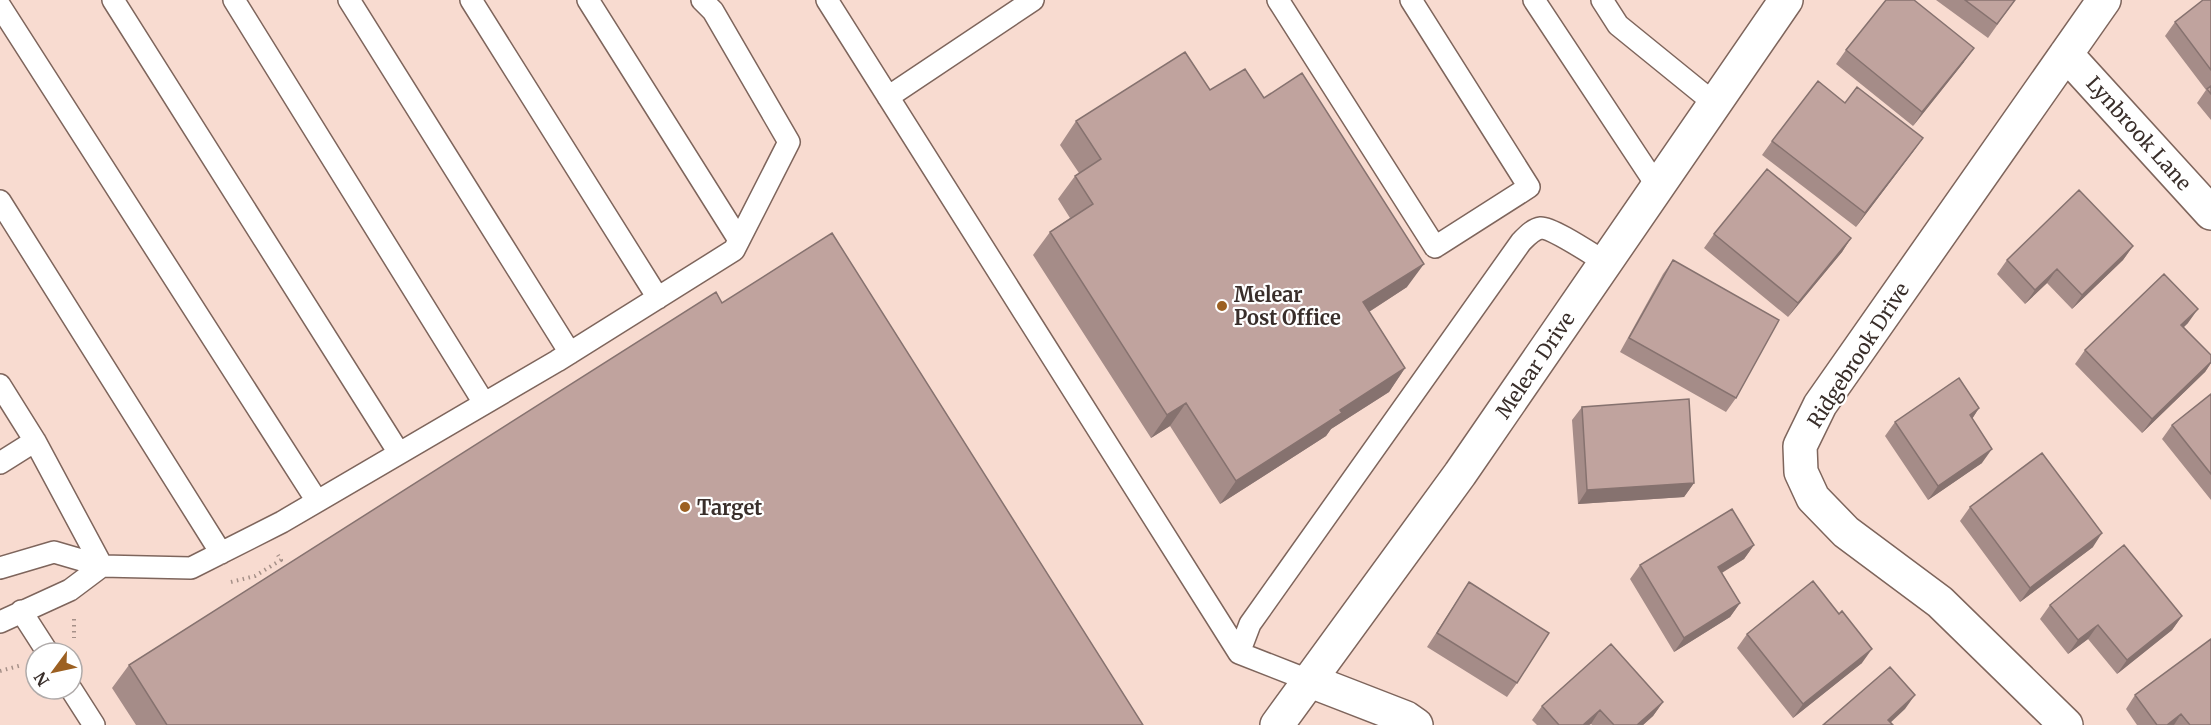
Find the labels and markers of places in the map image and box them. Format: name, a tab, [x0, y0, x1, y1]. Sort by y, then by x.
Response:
place label: Melear Post Office	[1234, 282, 1341, 330]
marker: Melear Post Office	[1215, 299, 1229, 313]
place label: Target	[697, 495, 762, 520]
marker: Target	[678, 500, 692, 514]

